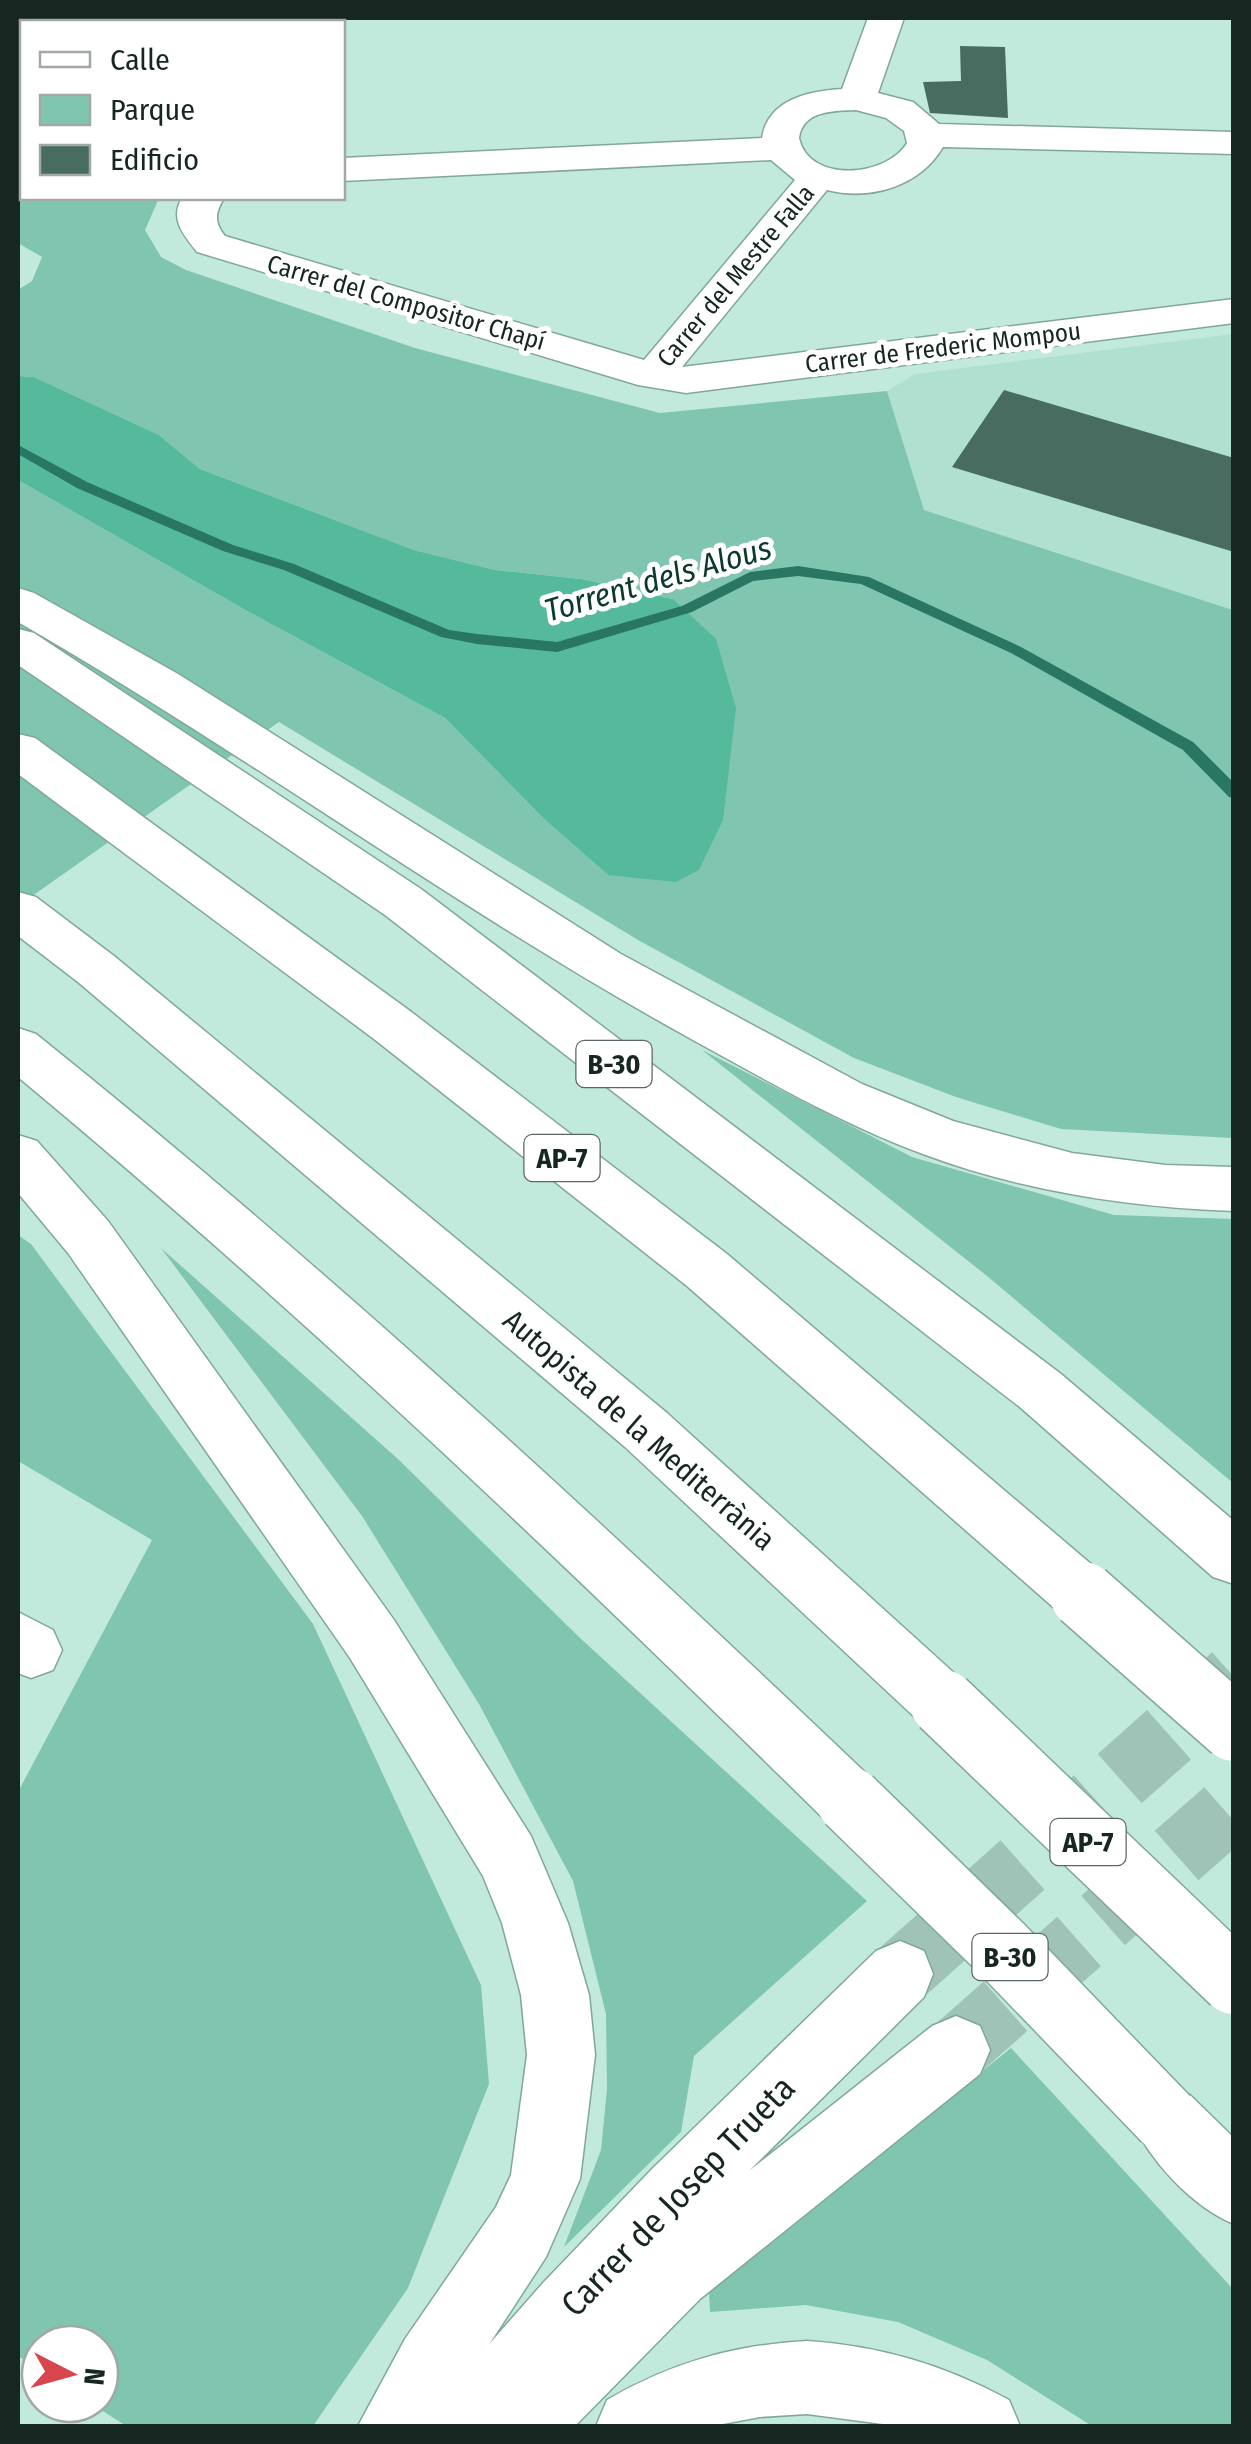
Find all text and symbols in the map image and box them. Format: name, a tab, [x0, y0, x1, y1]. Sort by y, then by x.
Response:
legend	[20, 20, 345, 200]
text: Calle	[110, 42, 170, 78]
text: Parque	[110, 92, 195, 128]
text: Edificio	[110, 142, 199, 178]
street label: Carrer del Mestre Falla	[651, 179, 821, 373]
street label: Carrer del Compositor Chapí	[264, 249, 548, 357]
street label: Carrer de Frederic Mompou	[803, 316, 1083, 380]
water label: Torrent dels Alous	[540, 528, 776, 630]
road number: B-30	[576, 1041, 652, 1087]
road number: AP-7	[524, 1135, 600, 1181]
street label: Autopista de la Mediterrània	[496, 1302, 782, 1558]
road number: AP-7	[1050, 1819, 1126, 1865]
road number: B-30	[972, 1934, 1048, 1980]
street label: Carrer de Josep Trueta	[552, 2067, 804, 2325]
north arrow	[20, 2324, 120, 2424]
text: N	[77, 2366, 112, 2387]

